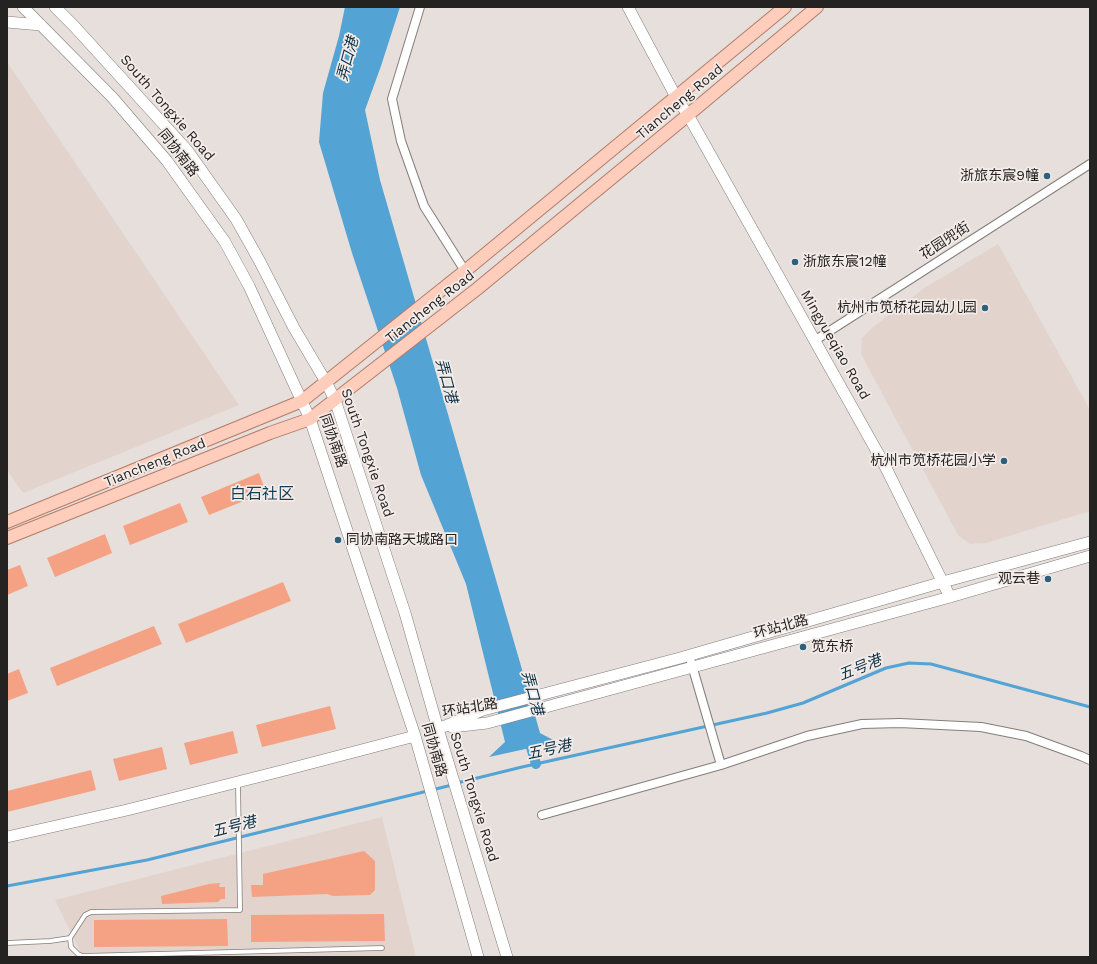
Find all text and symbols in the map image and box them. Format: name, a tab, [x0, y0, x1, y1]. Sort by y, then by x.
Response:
water label: 弄口港	[333, 35, 363, 83]
street label: South Tongxie Road	[116, 52, 218, 164]
street label: Tiancheng Road	[633, 61, 727, 143]
street label: 同协南路	[154, 126, 202, 180]
place label: 浙旅东宸9幢	[960, 168, 1039, 184]
marker: 浙旅东宸9幢	[1042, 171, 1052, 181]
street label: 花园兜街	[917, 219, 973, 263]
place label: 浙旅东宸12幢	[803, 254, 887, 270]
marker: 浙旅东宸12幢	[790, 257, 800, 267]
street label: Tiancheng Road	[382, 267, 478, 347]
street label: Mingyueqiao Road	[797, 287, 873, 403]
place label: 杭州市笕桥花园幼儿园	[837, 300, 977, 316]
marker: 杭州市笕桥花园幼儿园	[980, 303, 990, 313]
water label: 弄口港	[431, 357, 461, 405]
street label: South Tongxie Road	[337, 386, 397, 520]
street label: 同协南路	[316, 412, 350, 470]
street label: Tiancheng Road	[102, 435, 208, 491]
place label: 杭州市笕桥花园小学	[870, 453, 996, 469]
marker: 杭州市笕桥花园小学	[999, 456, 1009, 466]
district label: 白石社区	[230, 484, 294, 504]
place label: 同协南路天城路口	[346, 532, 458, 548]
marker: 同协南路天城路口	[333, 535, 343, 545]
place label: 观云巷	[998, 571, 1040, 587]
marker: 观云巷	[1043, 574, 1053, 584]
street label: 环站北路	[752, 612, 810, 642]
place label: 笕东桥	[811, 639, 853, 655]
marker: 笕东桥	[798, 642, 808, 652]
water label: 五号港	[836, 651, 884, 685]
water label: 弄口港	[517, 669, 547, 717]
street label: 环站北路	[441, 695, 499, 721]
street label: 同协南路	[418, 721, 450, 779]
street label: South Tongxie Road	[446, 730, 502, 864]
water label: 五号港	[525, 737, 573, 763]
water label: 五号港	[210, 813, 258, 841]

